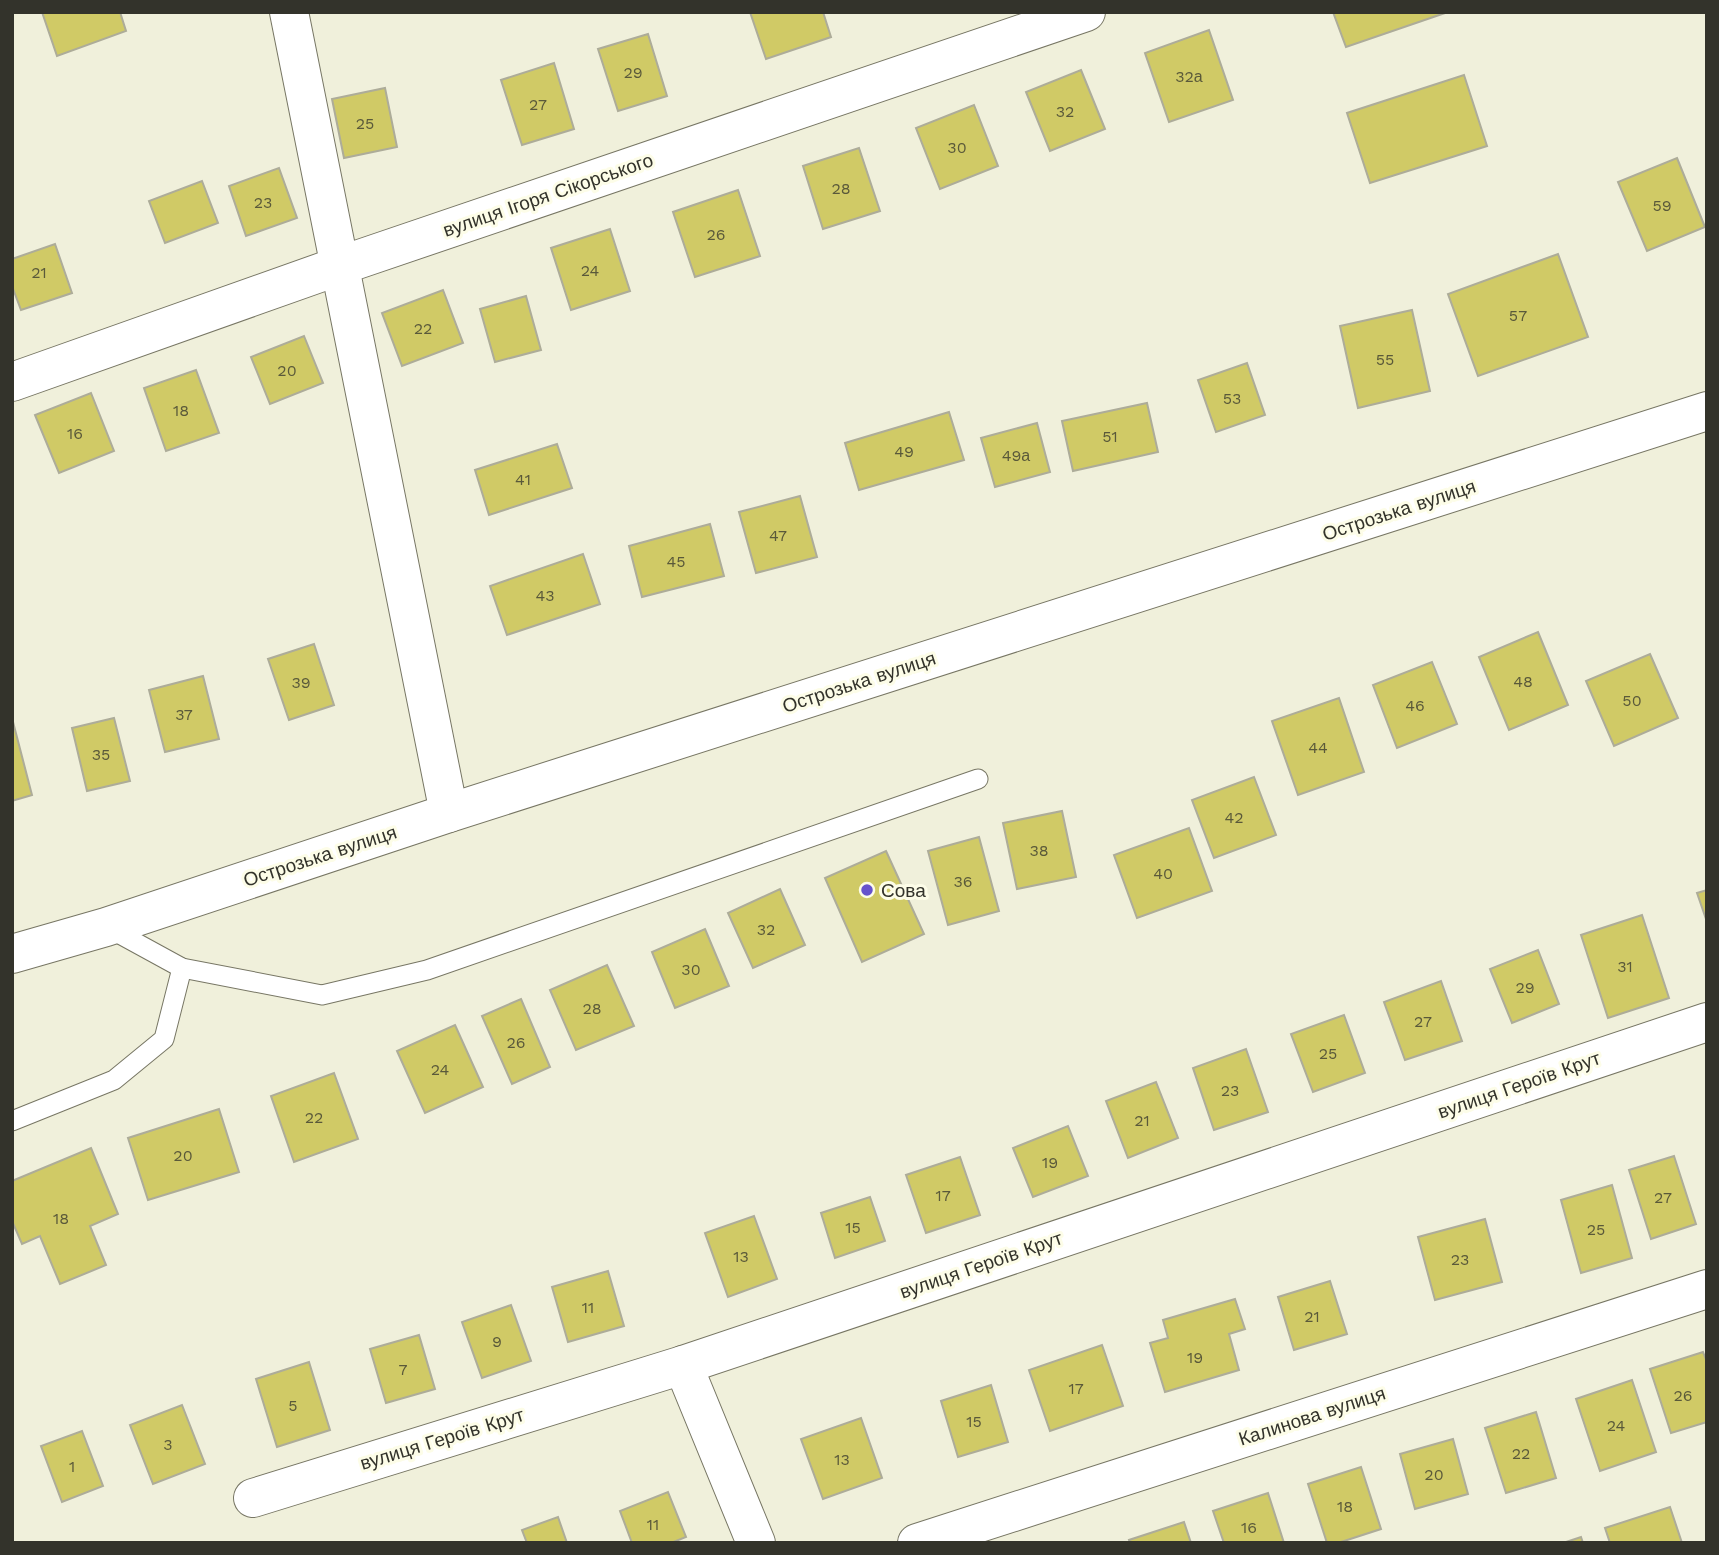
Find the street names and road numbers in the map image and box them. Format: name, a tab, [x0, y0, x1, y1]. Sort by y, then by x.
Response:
street label: вулиця Ігоря Сікорського	[440, 148, 656, 242]
street label: Острозька вулиця	[1319, 474, 1479, 546]
street label: Острозька вулиця	[779, 646, 939, 718]
street label: Острозька вулиця	[240, 820, 400, 892]
street label: вулиця Героїв Крут	[1435, 1046, 1604, 1124]
street label: вулиця Героїв Крут	[897, 1226, 1066, 1304]
street label: Калинова вулиця	[1236, 1381, 1388, 1451]
street label: вулиця Героїв Крут	[357, 1403, 527, 1475]

